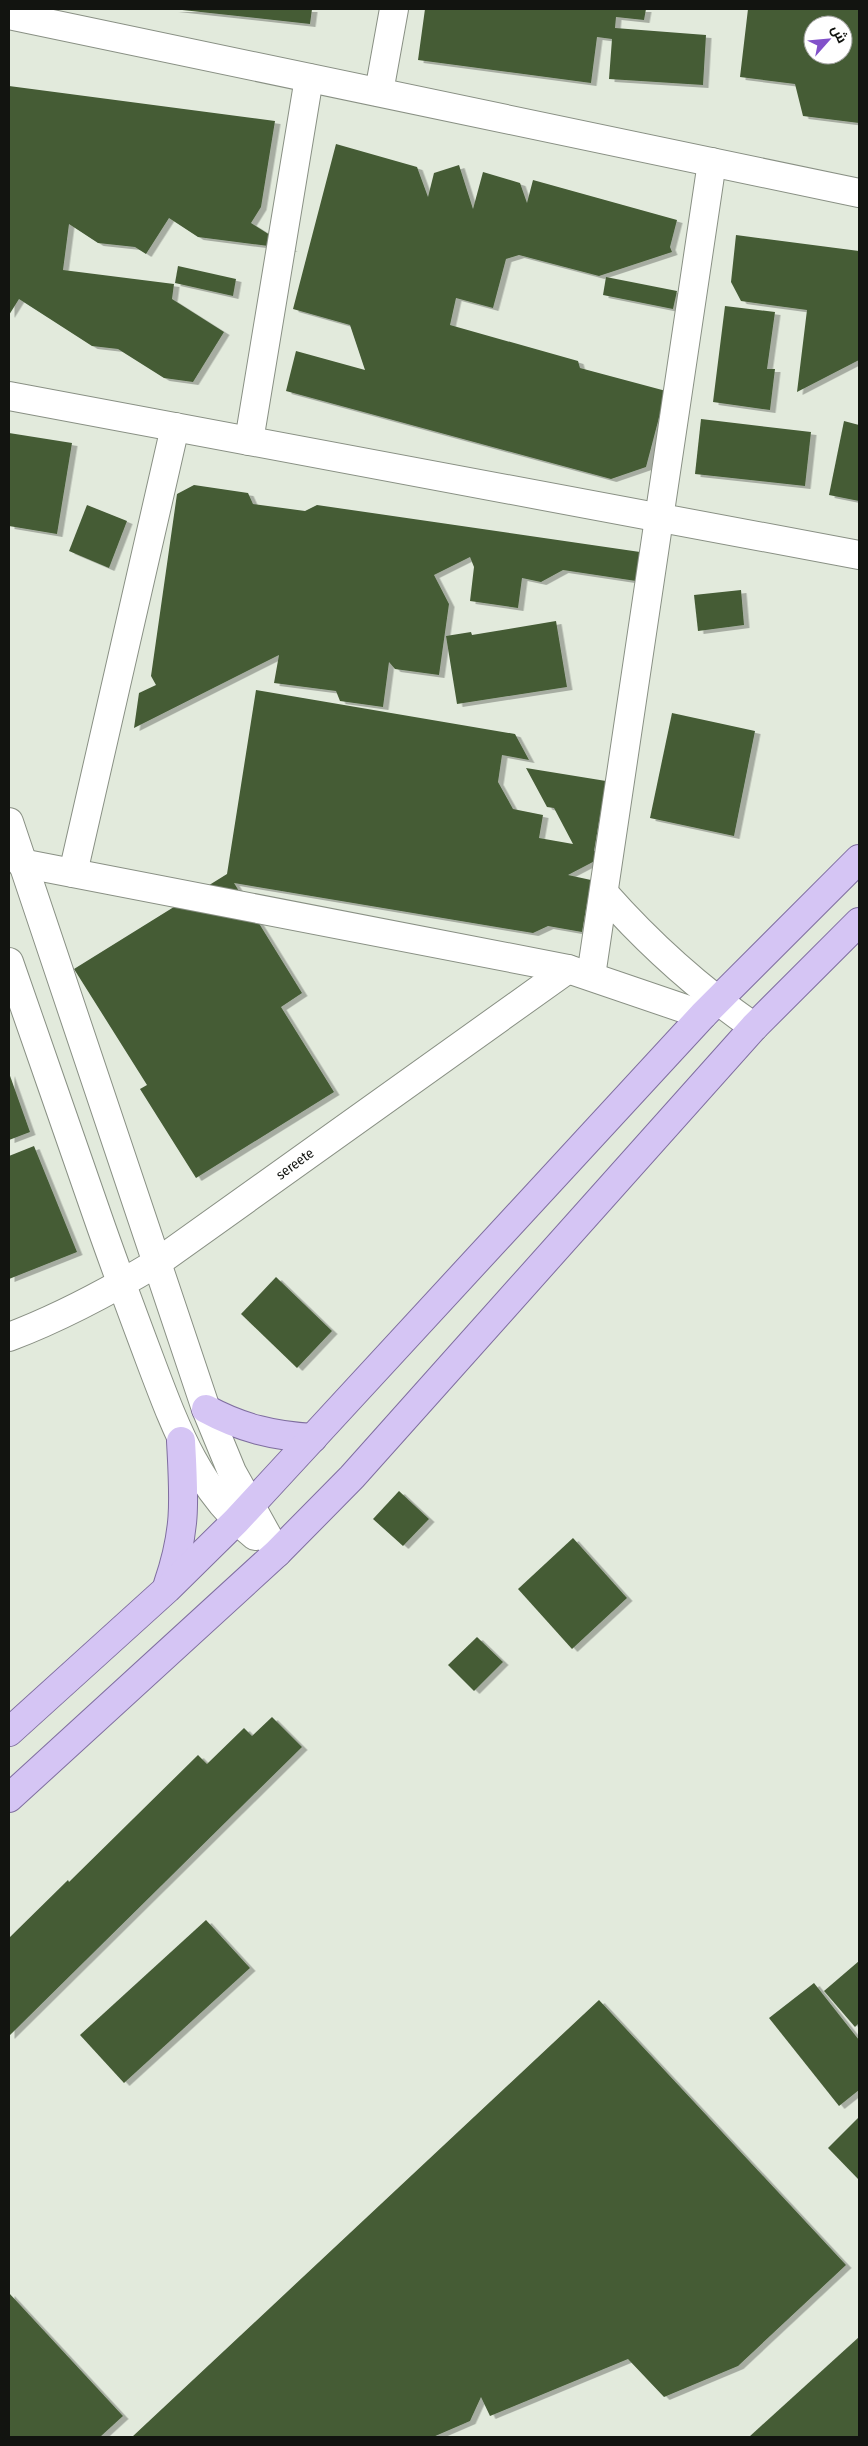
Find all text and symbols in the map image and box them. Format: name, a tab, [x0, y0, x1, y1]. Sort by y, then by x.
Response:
north arrow	[803, 15, 853, 65]
text: ش	[827, 22, 851, 46]
street label: sereete	[273, 1145, 317, 1183]

